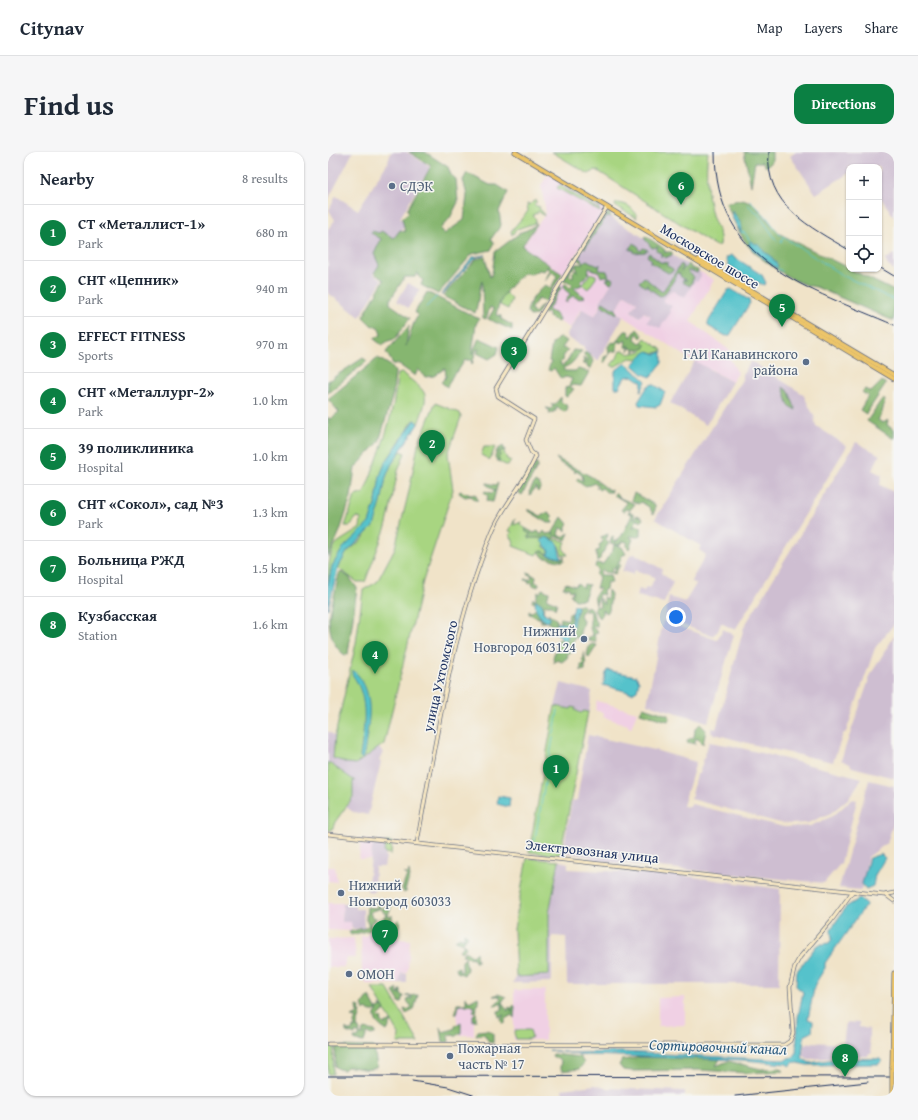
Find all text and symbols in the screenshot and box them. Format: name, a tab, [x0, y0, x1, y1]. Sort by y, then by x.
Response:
text: Citynav	[20, 14, 84, 42]
text: Map	[757, 18, 783, 38]
text: Layers	[805, 18, 843, 38]
text: Share	[865, 18, 898, 38]
text: Find us	[24, 84, 114, 125]
button: Directions	[794, 84, 894, 124]
map controls	[846, 164, 882, 272]
button: +	[846, 164, 882, 200]
text: Nearby	[40, 166, 94, 191]
text: 8 results	[242, 169, 288, 188]
pin: 6	[668, 172, 694, 205]
place label: СДЭК	[400, 176, 434, 196]
marker: СДЭК	[387, 181, 397, 191]
button: −	[846, 200, 882, 236]
text: СТ «Металлист-1»	[78, 213, 205, 234]
street label: Московское шоссе	[657, 218, 764, 294]
text: 1	[50, 223, 56, 242]
text: 680 m	[256, 223, 288, 242]
text: Park	[78, 234, 103, 253]
button: locate	[846, 236, 882, 272]
text: СНТ «Цепник»	[78, 269, 179, 290]
text: 2	[50, 279, 56, 298]
text: 940 m	[256, 279, 288, 298]
text: Park	[78, 290, 103, 309]
pin: 5	[769, 294, 795, 327]
text: EFFECT FITNESS	[78, 325, 186, 346]
text: 3	[50, 335, 56, 354]
text: 970 m	[256, 335, 288, 354]
pin: 3	[501, 337, 527, 370]
place label: ГАИ Канавинского района	[683, 344, 798, 380]
text: Sports	[78, 346, 113, 365]
marker: ГАИ Канавинского района	[801, 357, 811, 367]
text: СНТ «Металлург-2»	[78, 381, 214, 402]
text: 4	[50, 391, 56, 410]
text: 1.0 km	[252, 391, 288, 410]
text: Park	[78, 402, 103, 421]
pin: 2	[419, 430, 445, 463]
text: 39 поликлиника	[78, 437, 194, 458]
text: 5	[50, 447, 56, 466]
text: 1.0 km	[252, 447, 288, 466]
text: Hospital	[78, 458, 123, 477]
text: СНТ «Сокол», сад №3	[78, 493, 224, 514]
text: 6	[50, 503, 56, 522]
text: 1.3 km	[252, 503, 288, 522]
text: Park	[78, 514, 103, 533]
text: Больница РЖД	[78, 549, 185, 570]
text: 7	[50, 559, 56, 578]
text: 1.5 km	[252, 559, 288, 578]
text: Hospital	[78, 570, 123, 589]
text: Кузбасская	[78, 605, 157, 626]
your location	[666, 607, 686, 627]
text: 8	[50, 615, 56, 634]
text: 1.6 km	[252, 615, 288, 634]
street label: улица Ухтомского	[417, 618, 463, 735]
place label: Нижний Новгород 603124	[474, 621, 576, 657]
text: Station	[78, 626, 117, 645]
marker: Нижний Новгород 603124	[579, 634, 589, 644]
pin: 4	[362, 641, 388, 674]
pin: 1	[543, 755, 569, 788]
street label: Электровозная улица	[524, 834, 660, 868]
place label: Нижний Новгород 603033	[349, 875, 451, 911]
marker: Нижний Новгород 603033	[336, 888, 346, 898]
pin: 7	[372, 920, 398, 953]
place label: ОМОН	[357, 964, 394, 984]
marker: ОМОН	[344, 969, 354, 979]
water label: Сортировочный канал	[649, 1034, 787, 1059]
place label: Пожарная часть № 17	[458, 1038, 525, 1074]
pin: 8	[832, 1044, 858, 1077]
marker: Пожарная часть № 17	[445, 1051, 455, 1061]

